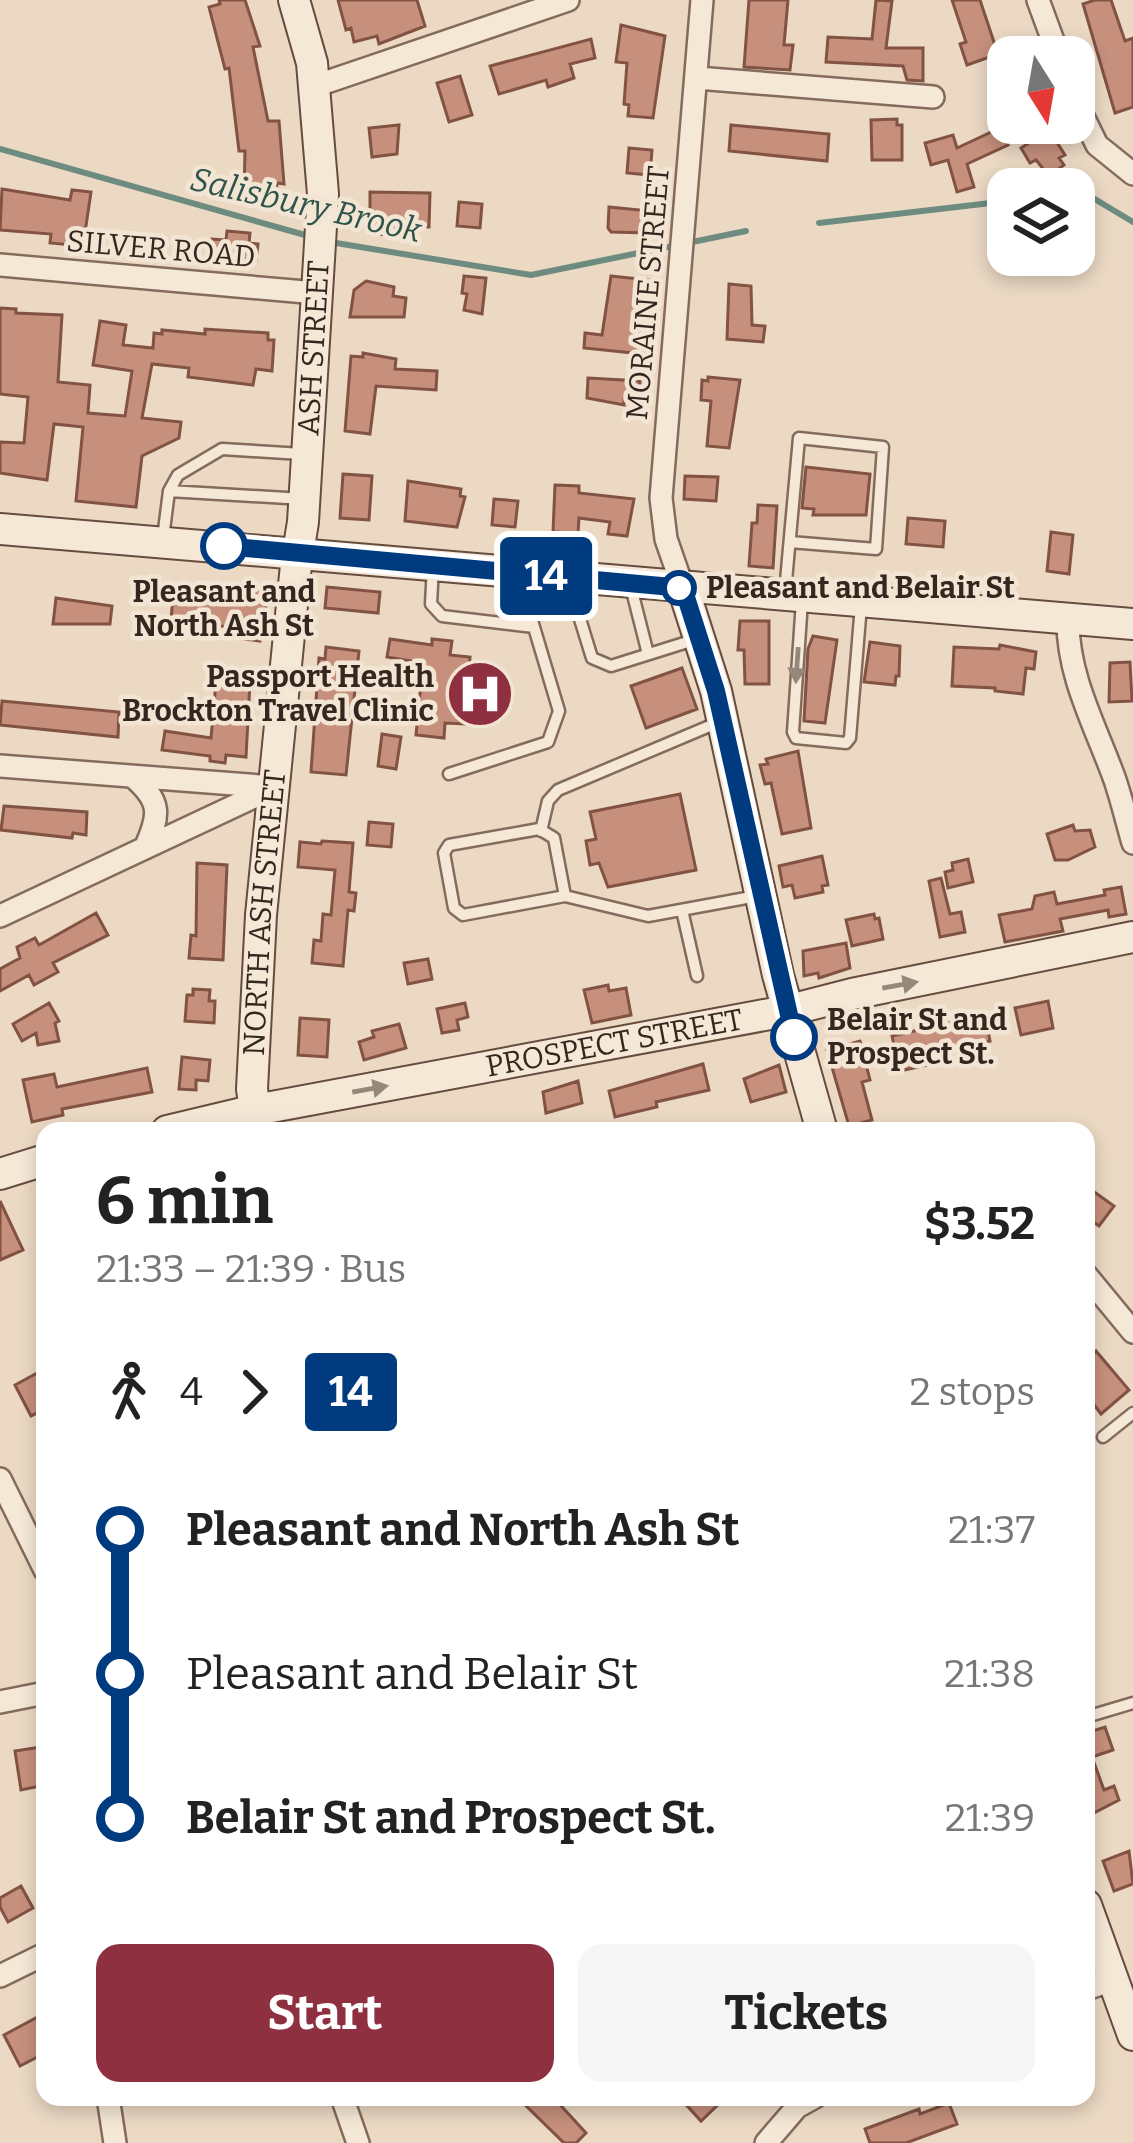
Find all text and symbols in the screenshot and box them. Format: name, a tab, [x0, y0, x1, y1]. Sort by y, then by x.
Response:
north arrow	[987, 36, 1095, 144]
map controls	[987, 36, 1095, 276]
water label: Salisbury Brook	[187, 159, 427, 251]
street label: MORAINE STREET	[619, 164, 677, 422]
button: layers	[987, 168, 1095, 276]
street label: SILVER ROAD	[65, 223, 257, 275]
street label: ASH STREET	[290, 260, 337, 437]
marker: Pleasant and North Ash St	[202, 524, 246, 568]
line badge: 14	[492, 537, 600, 615]
text: 14	[524, 551, 568, 601]
place label: Pleasant and Belair St	[706, 570, 1015, 606]
marker: Pleasant and Belair St	[663, 572, 695, 604]
place label: Pleasant and North Ash St	[132, 574, 316, 644]
one-way arrow	[788, 647, 807, 684]
place label: Passport Health Brockton Travel Clinic	[122, 659, 434, 729]
hospital icon: Passport Health Brockton Travel Clinic	[445, 659, 515, 729]
street label: NORTH ASH STREET	[236, 768, 293, 1057]
one-way arrow	[882, 975, 920, 994]
street label: PROSPECT STREET	[483, 1001, 746, 1085]
place label: Belair St and Prospect St.	[827, 1002, 1007, 1072]
marker: Belair St and Prospect St.	[772, 1015, 816, 1059]
one-way arrow	[352, 1080, 389, 1099]
text: 6 min	[96, 1161, 273, 1240]
text: $3.52	[924, 1197, 1035, 1251]
text: 21:33 – 21:39 · Bus	[96, 1246, 406, 1292]
icon: walk	[96, 1359, 162, 1425]
icon: forward	[221, 1359, 287, 1425]
text: 14	[329, 1367, 373, 1417]
text: 4	[180, 1369, 203, 1415]
text: 2 stops	[909, 1369, 1035, 1415]
text: Pleasant and North Ash St	[186, 1503, 739, 1557]
text: 21:37	[948, 1507, 1035, 1553]
text: Pleasant and Belair St	[186, 1647, 638, 1701]
text: 21:38	[944, 1651, 1035, 1697]
text: Belair St and Prospect St.	[186, 1791, 716, 1845]
text: 21:39	[945, 1795, 1035, 1841]
button: Start	[96, 1944, 554, 2082]
button: Tickets	[578, 1944, 1035, 2082]

